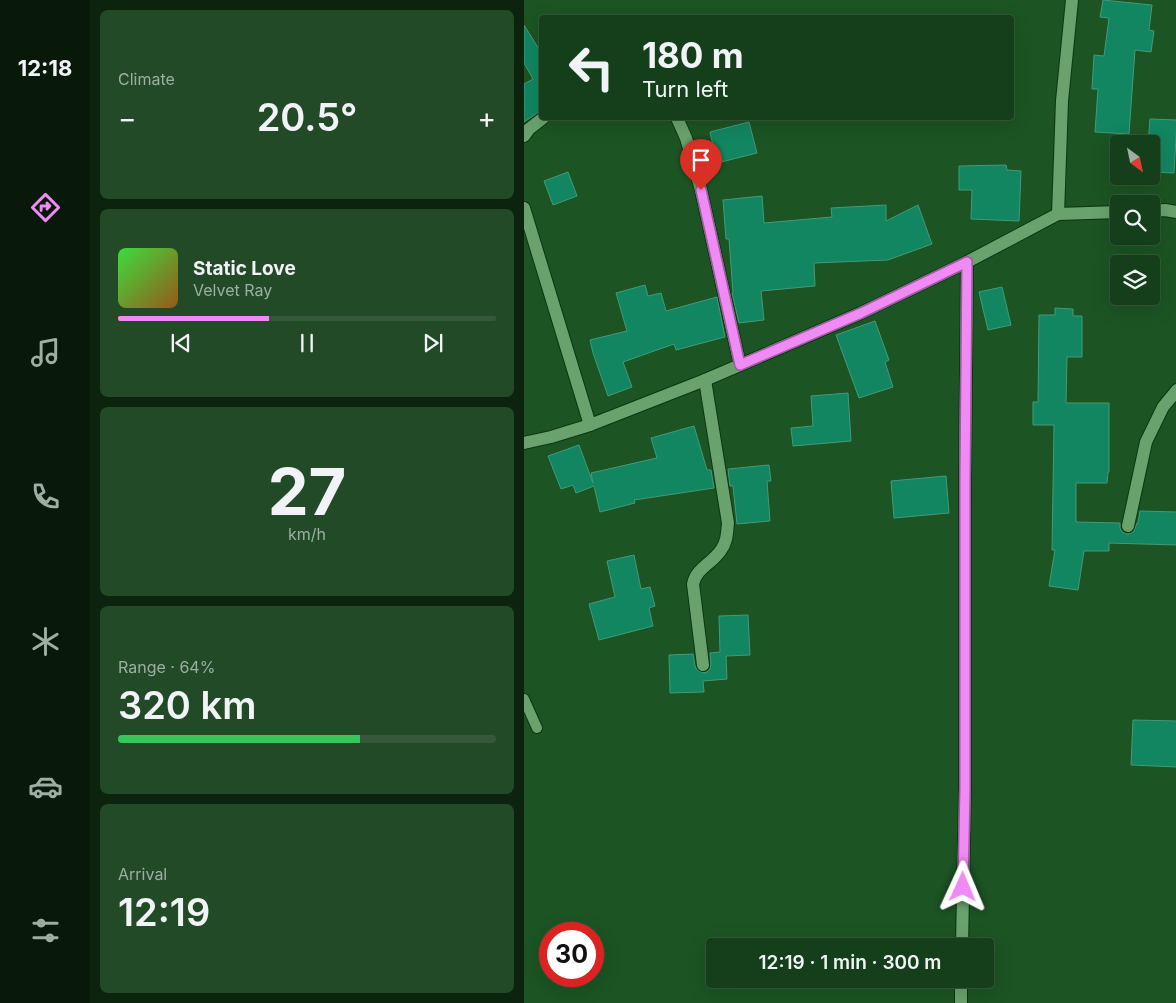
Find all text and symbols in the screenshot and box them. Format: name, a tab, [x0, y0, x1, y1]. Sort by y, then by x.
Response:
text: 180 m	[642, 34, 744, 76]
icon: left	[559, 35, 624, 100]
text: 12:18	[18, 55, 72, 81]
text: Climate	[118, 69, 175, 89]
text: Turn left	[642, 76, 728, 102]
text: 20.5°	[257, 94, 357, 140]
text: −	[118, 101, 137, 135]
text: +	[477, 101, 496, 135]
north arrow	[1110, 135, 1160, 185]
map controls	[1110, 135, 1160, 305]
pin	[680, 139, 722, 190]
icon: arrive	[687, 146, 715, 174]
icon: directions	[28, 190, 63, 225]
button: search	[1110, 195, 1160, 245]
button: layers	[1110, 255, 1160, 305]
text: Static Love	[193, 257, 296, 280]
text: Velvet Ray	[193, 280, 272, 300]
icon: previous	[167, 329, 195, 357]
icon: pause	[293, 329, 321, 357]
icon: next	[419, 329, 447, 357]
icon: music	[28, 335, 63, 370]
text: 27	[268, 452, 346, 531]
icon: phone	[28, 479, 63, 514]
text: km/h	[288, 524, 326, 544]
icon: climate	[28, 624, 63, 659]
text: Range · 64%	[118, 657, 215, 677]
text: 320 km	[118, 682, 256, 728]
icon: car	[28, 769, 63, 804]
position arrow	[936, 860, 988, 912]
text: Arrival	[118, 864, 167, 884]
text: 12:19	[118, 889, 210, 935]
icon: filters	[28, 913, 63, 948]
speed limit sign: 30	[539, 922, 604, 987]
text: 12:19 · 1 min · 300 m	[759, 951, 941, 974]

